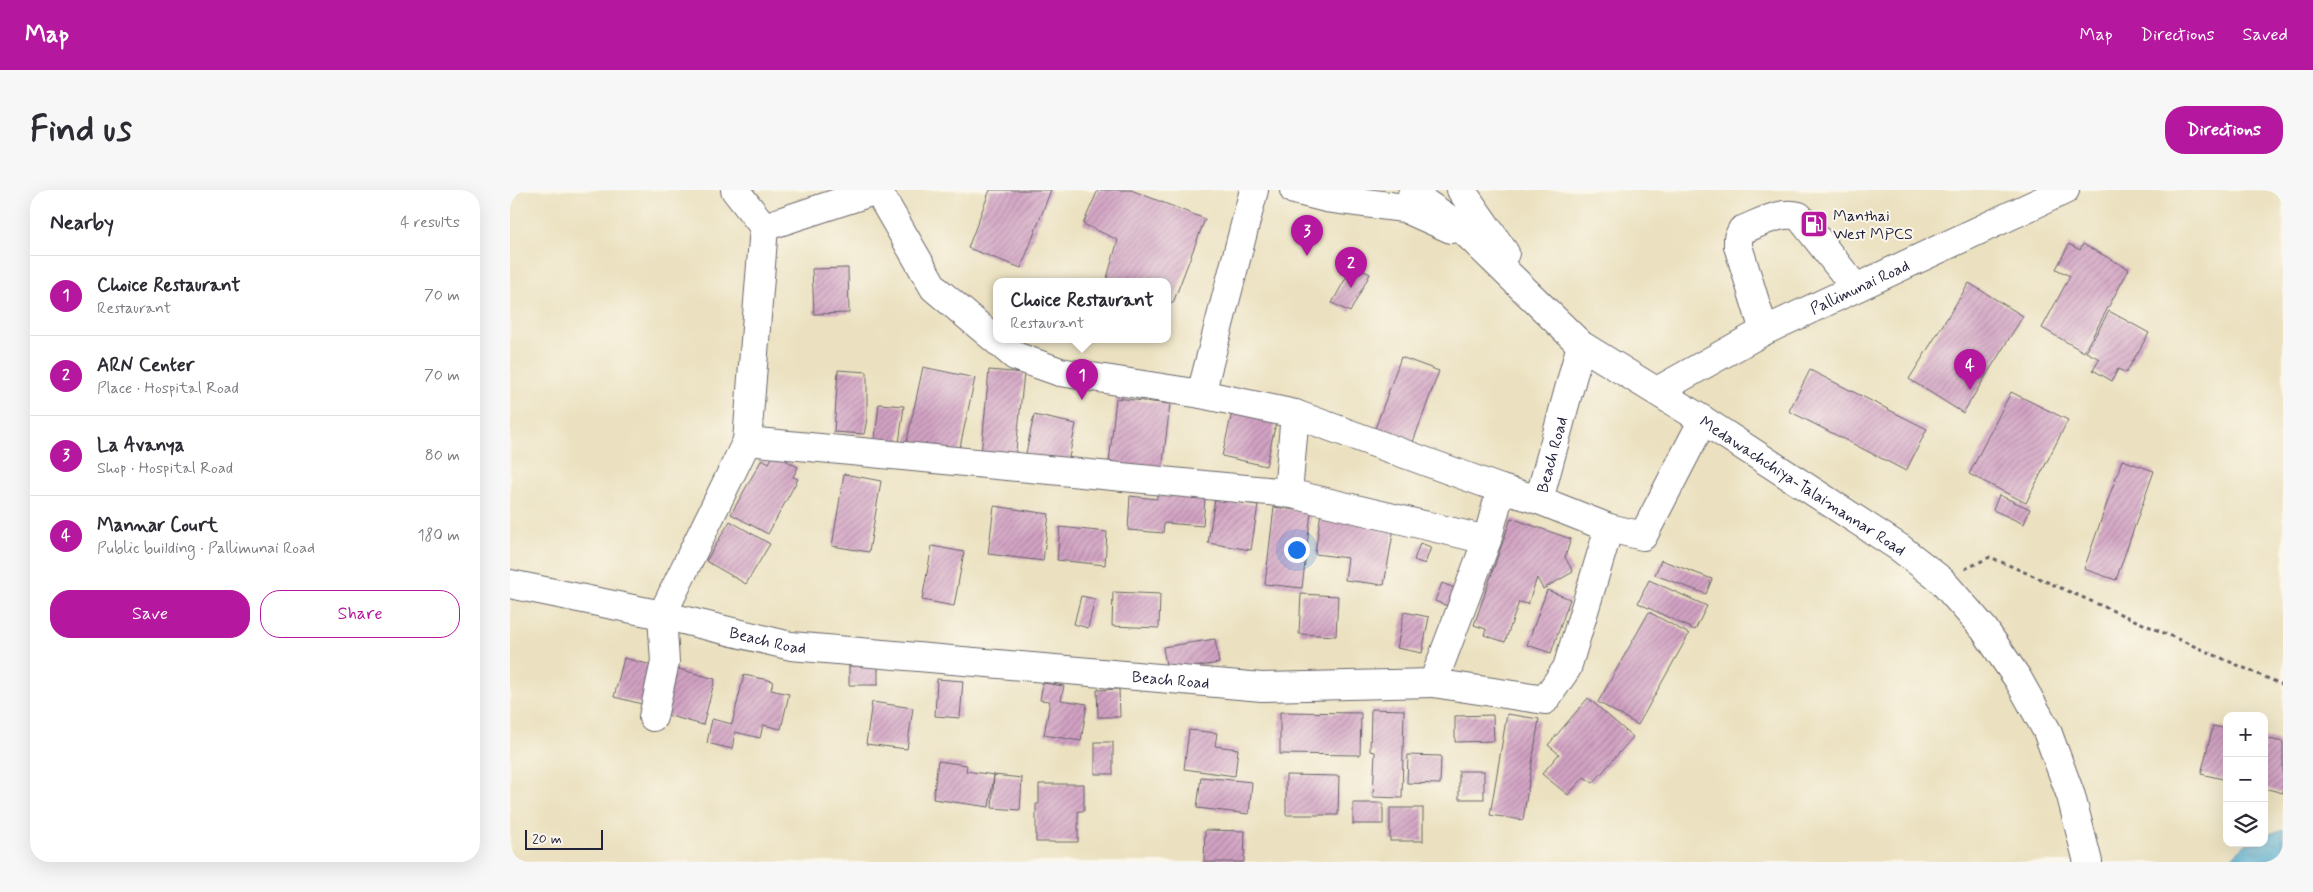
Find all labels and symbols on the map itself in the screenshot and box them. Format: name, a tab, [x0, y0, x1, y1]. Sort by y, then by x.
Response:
place label: Manthai West MPCS	[1833, 206, 1913, 245]
fuel station icon: Manthai West MPCS	[1799, 209, 1829, 239]
pin: 3	[1291, 215, 1323, 256]
pin: 2	[1335, 247, 1367, 288]
street label: Pallimunai Road	[1807, 255, 1913, 320]
pin: 4	[1954, 349, 1986, 390]
pin: 1	[1066, 359, 1098, 400]
street label: Medawachchiya-Talaimannar Road	[1695, 412, 1910, 561]
street label: Beach Road	[1532, 415, 1573, 495]
your location	[1284, 537, 1310, 563]
street label: Beach Road	[727, 623, 807, 659]
street label: Beach Road	[1131, 667, 1210, 694]
scale bar	[525, 827, 602, 850]

